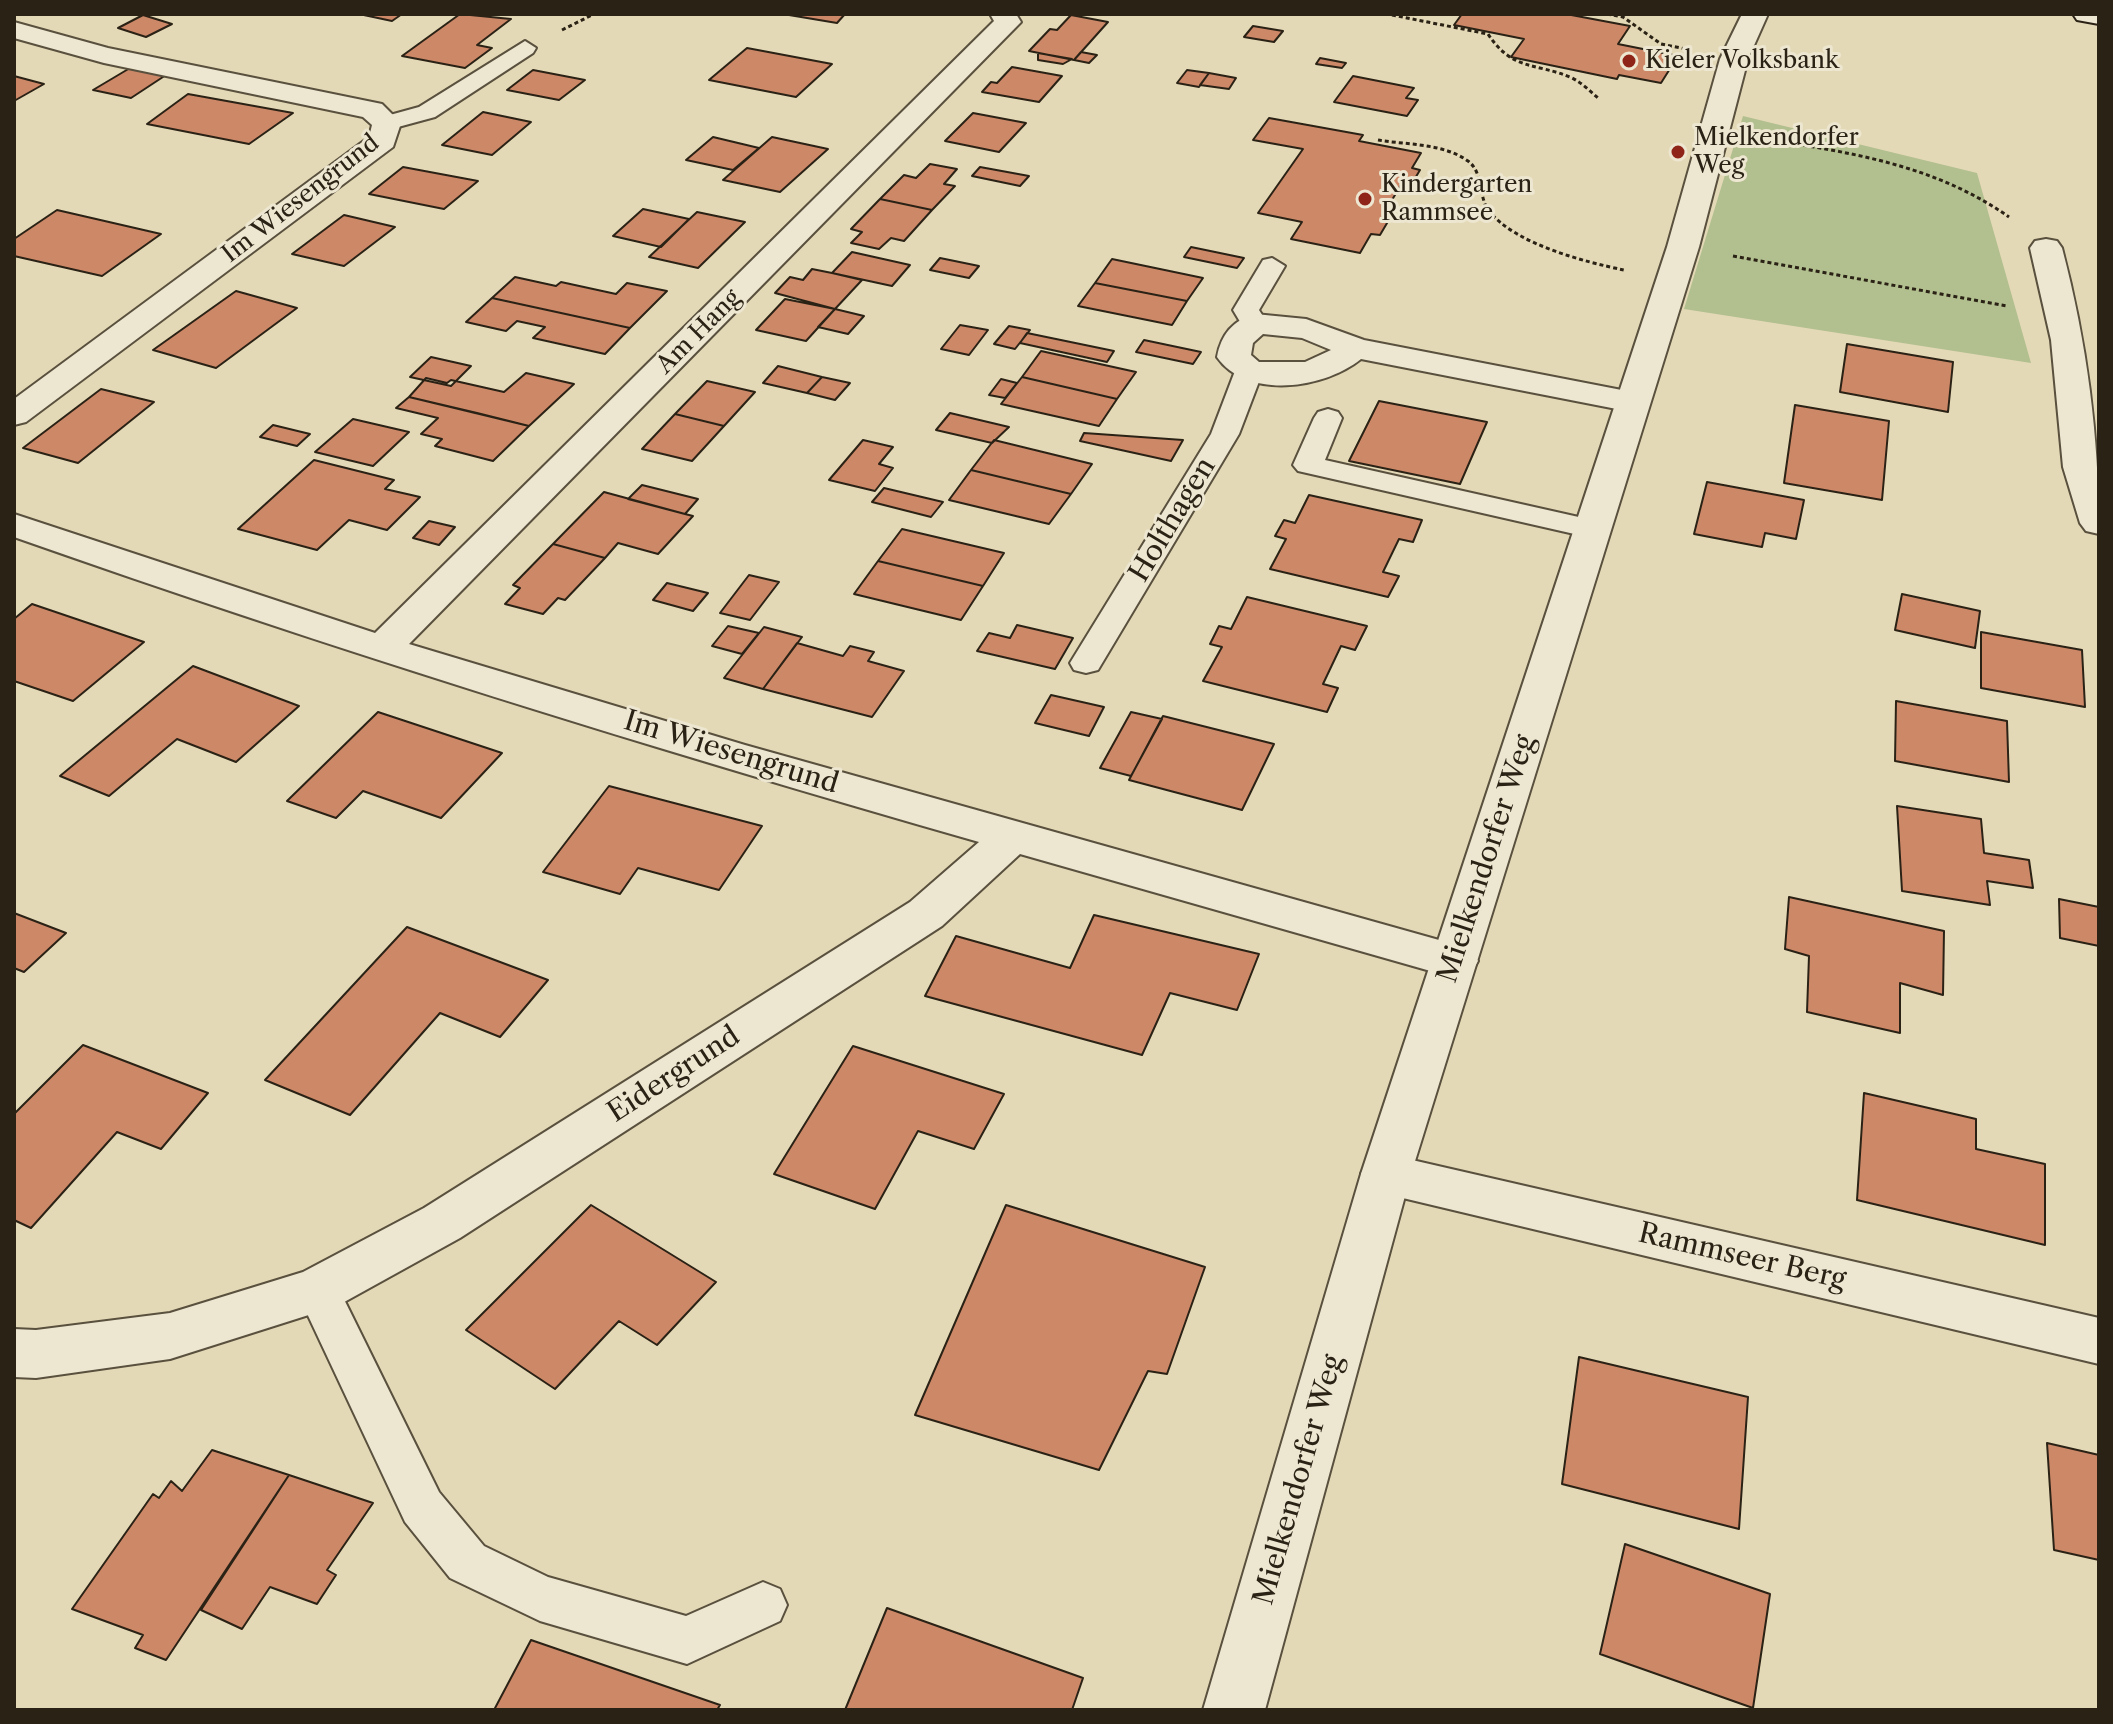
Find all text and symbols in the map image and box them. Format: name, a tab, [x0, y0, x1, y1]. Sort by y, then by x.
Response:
place label: Kieler Volksbank	[1645, 47, 1839, 75]
marker: Kieler Volksbank	[1620, 52, 1638, 70]
place label: Mielkendorfer Weg	[1694, 124, 1859, 180]
street label: Im Wiesengrund	[217, 129, 385, 269]
marker: Mielkendorfer Weg	[1669, 143, 1687, 161]
place label: Kindergarten Rammsee	[1381, 171, 1532, 227]
marker: Kindergarten Rammsee	[1356, 190, 1374, 208]
street label: Am Hang	[651, 284, 747, 380]
street label: Holthagen	[1123, 452, 1223, 588]
street label: Im Wiesengrund	[620, 704, 842, 802]
street label: Mielkendorfer Weg	[1431, 731, 1543, 987]
street label: Eidergrund	[602, 1020, 746, 1130]
street label: Rammseer Berg	[1635, 1217, 1849, 1297]
street label: Mielkendorfer Weg	[1247, 1351, 1351, 1609]

